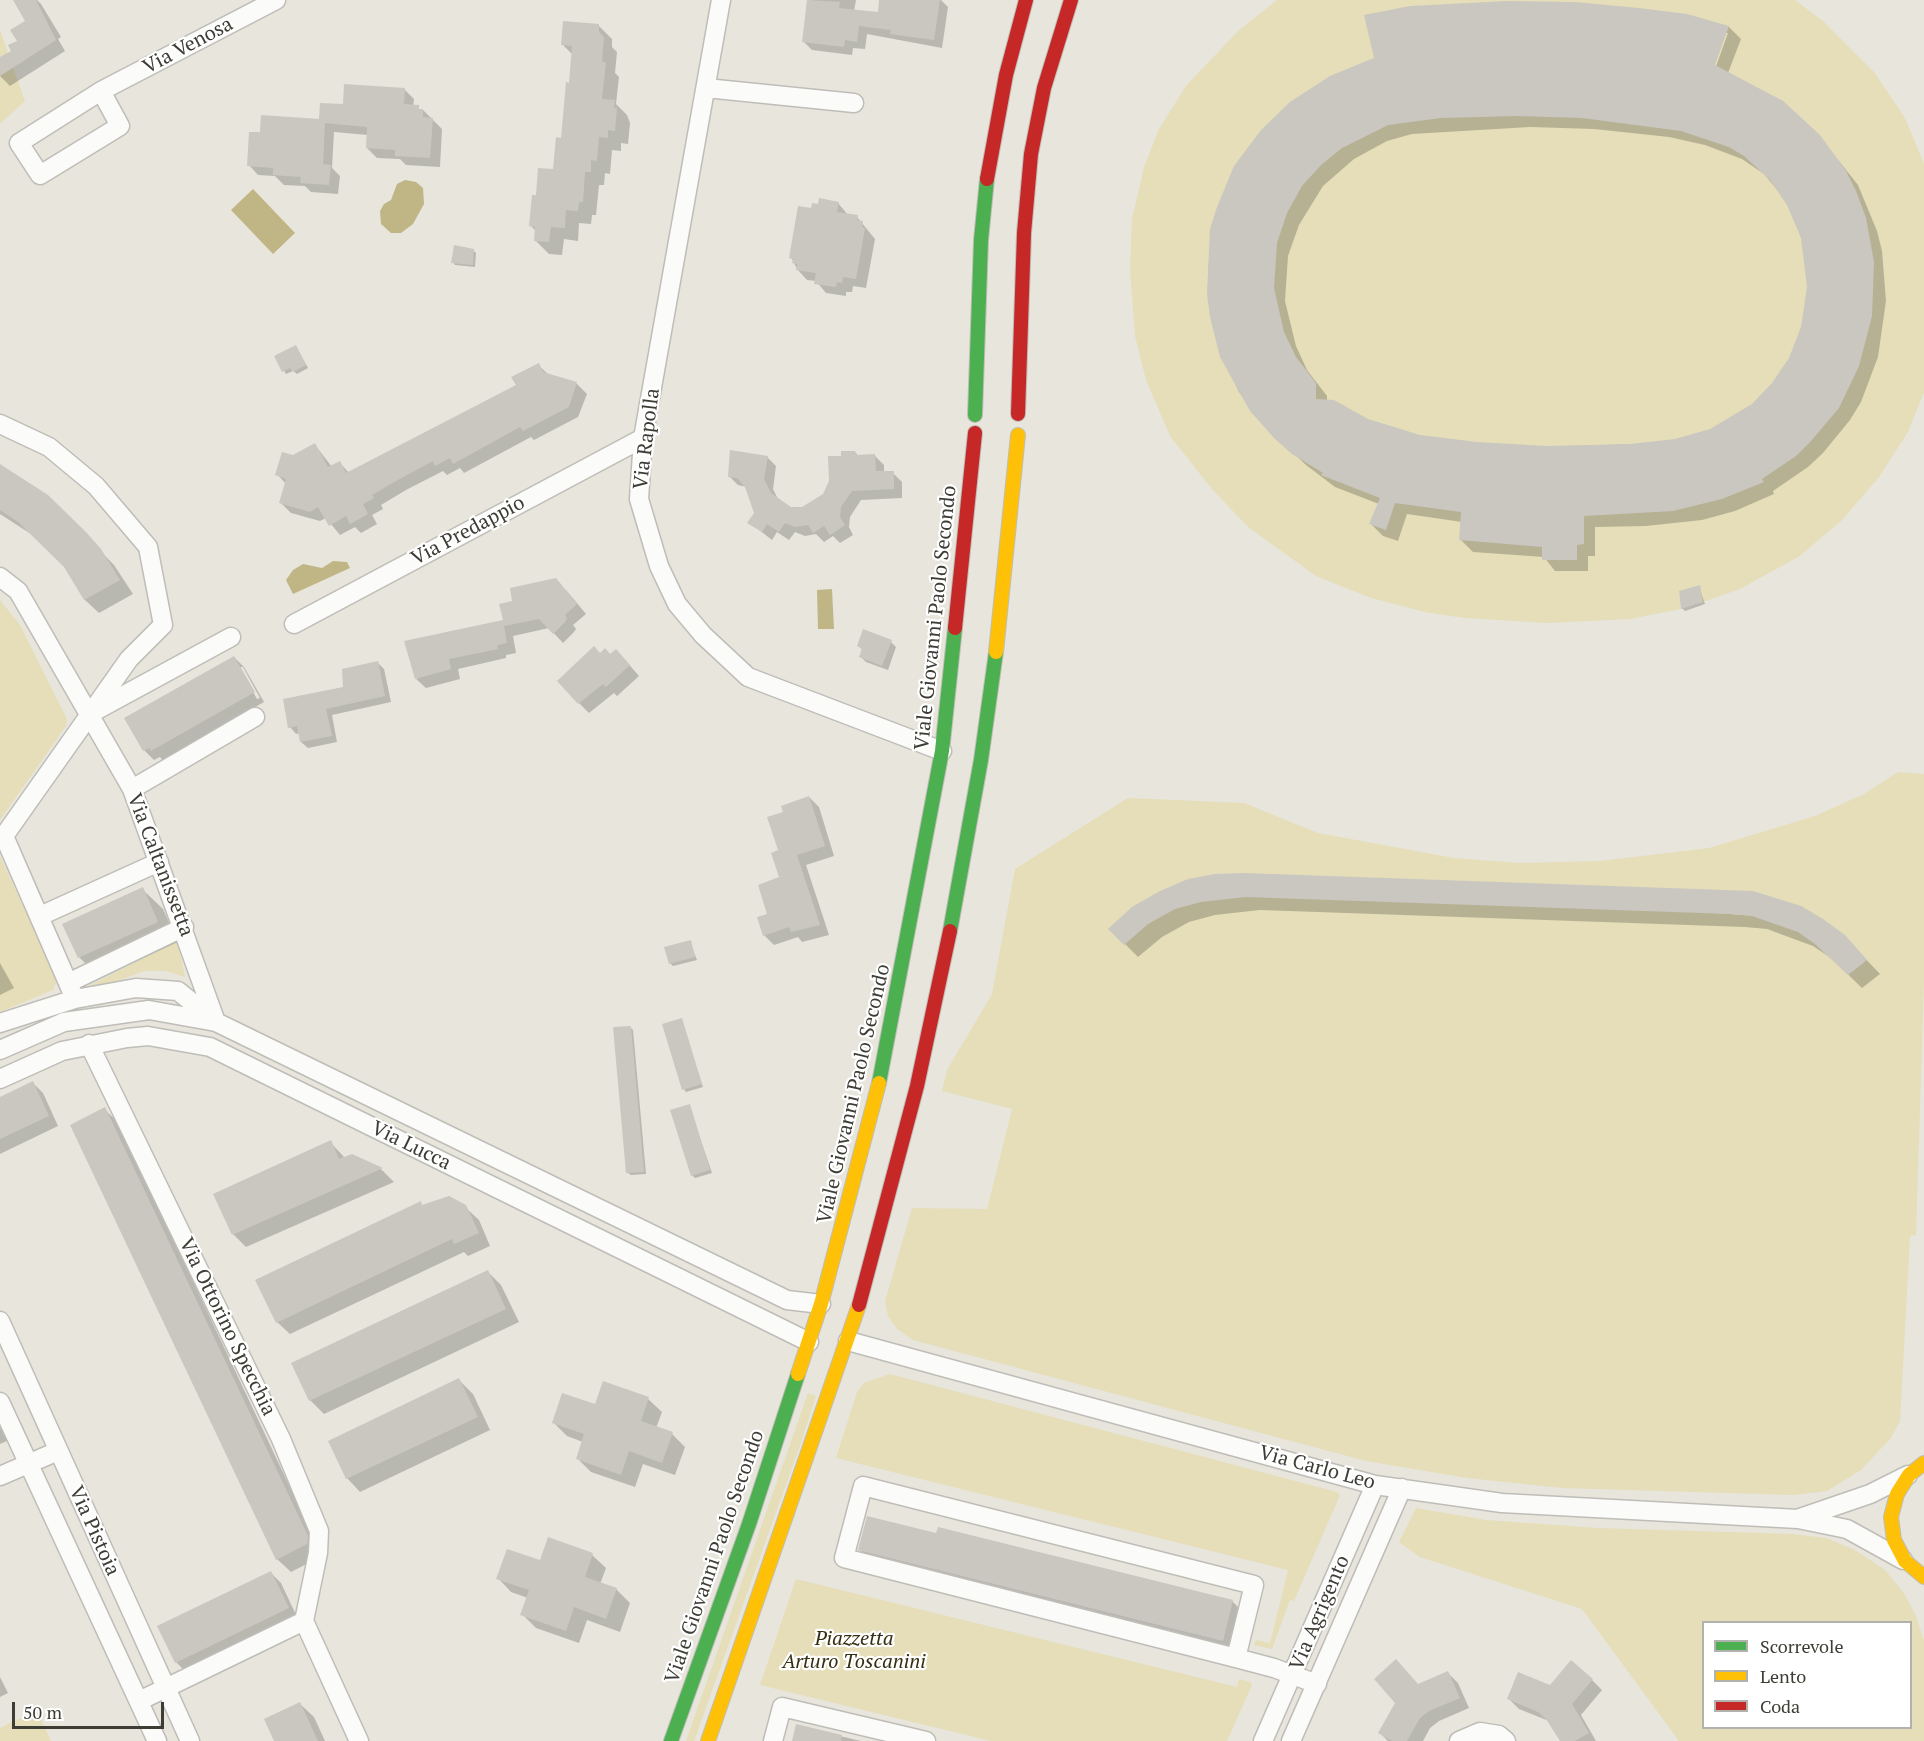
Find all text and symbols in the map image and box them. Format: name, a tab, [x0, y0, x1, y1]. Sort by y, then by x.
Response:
street label: Via Venosa	[139, 12, 237, 80]
street label: Via Rapolla	[629, 387, 665, 491]
street label: Viale Giovanni Paolo Secondo	[910, 485, 962, 751]
street label: Via Predappio	[407, 491, 529, 571]
street label: Via Caltanissetta	[122, 790, 198, 940]
street label: Viale Giovanni Paolo Secondo	[812, 962, 896, 1226]
street label: Via Lucca	[367, 1116, 455, 1176]
street label: Via Ottorino Specchia	[173, 1234, 281, 1420]
street label: Viale Giovanni Paolo Secondo	[660, 1427, 770, 1687]
street label: Via Carlo Leo	[1256, 1441, 1378, 1495]
street label: Via Pistoia	[64, 1482, 124, 1580]
street label: Via Agrigento	[1285, 1552, 1355, 1674]
legend	[1702, 1621, 1912, 1729]
park label: Piazzetta Arturo Toscanini	[782, 1627, 926, 1674]
text: Scorrevole	[1760, 1634, 1843, 1658]
text: Lento	[1760, 1664, 1806, 1688]
scale bar	[15, 1690, 166, 1728]
text: Coda	[1760, 1694, 1800, 1718]
text: 50 m	[23, 1700, 62, 1724]

